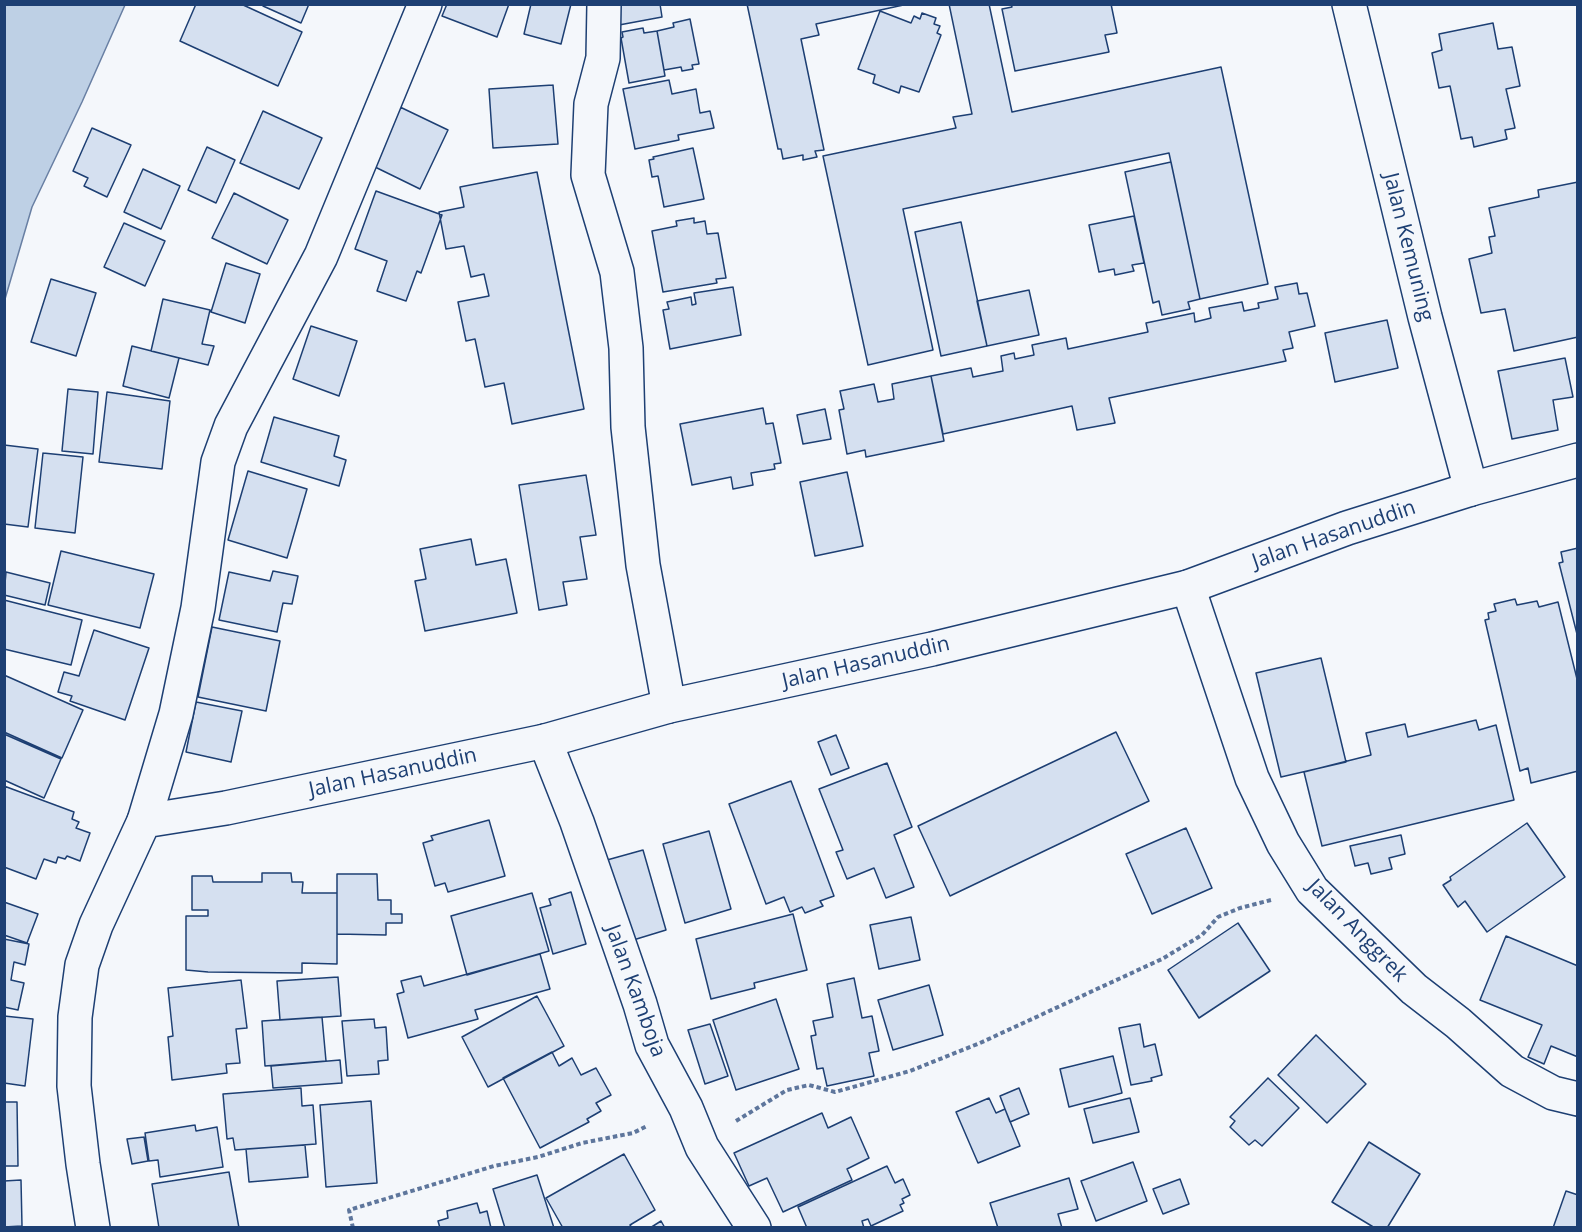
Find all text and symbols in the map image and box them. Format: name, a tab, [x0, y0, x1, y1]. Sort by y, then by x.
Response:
street label: Jalan Kemuning	[1377, 170, 1439, 324]
street label: Jalan Hasanuddin	[1249, 495, 1419, 575]
street label: Jalan Hasanuddin	[780, 631, 952, 695]
street label: Jalan Hasanuddin	[307, 743, 479, 803]
street label: Jalan Anggrek	[1302, 874, 1412, 988]
street label: Jalan Kamboja	[599, 921, 671, 1061]

